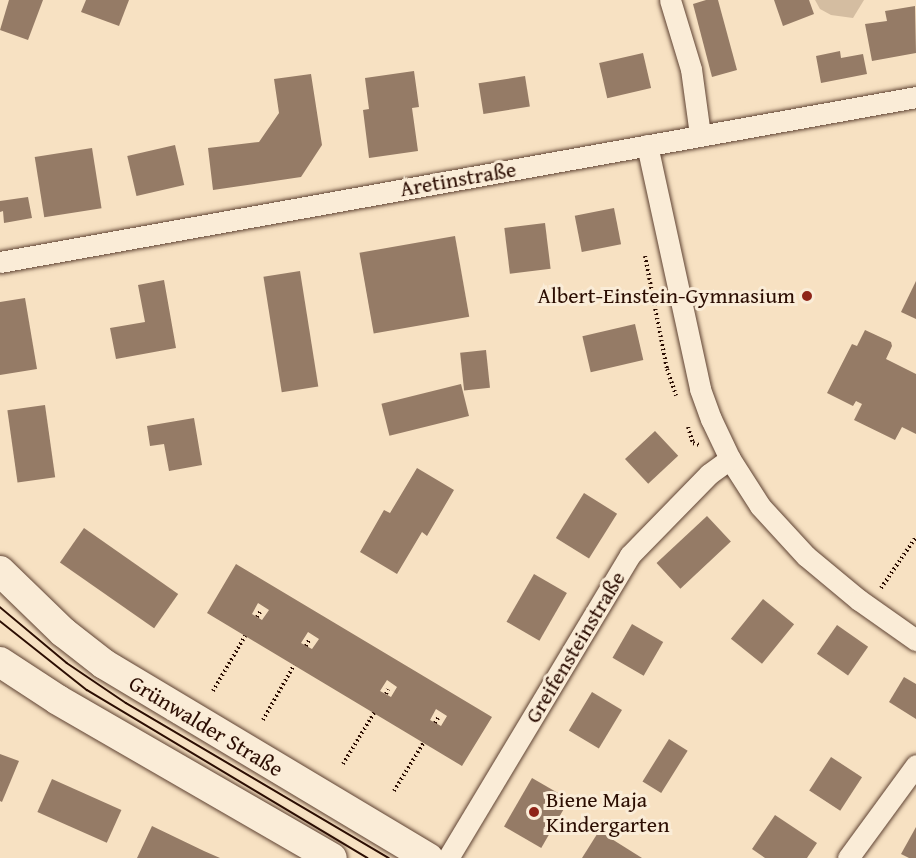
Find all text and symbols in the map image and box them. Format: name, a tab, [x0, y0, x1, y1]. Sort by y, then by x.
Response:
street label: Aretinstraße	[398, 156, 518, 202]
place label: Albert-Einstein-Gymnasium	[537, 283, 795, 309]
marker: Albert-Einstein-Gymnasium	[800, 289, 814, 303]
street label: Greifensteinstraße	[519, 566, 631, 728]
street label: Grünwalder Straße	[124, 670, 288, 782]
place label: Biene Maja Kindergarten	[546, 786, 670, 837]
marker: Biene Maja Kindergarten	[527, 805, 541, 819]

